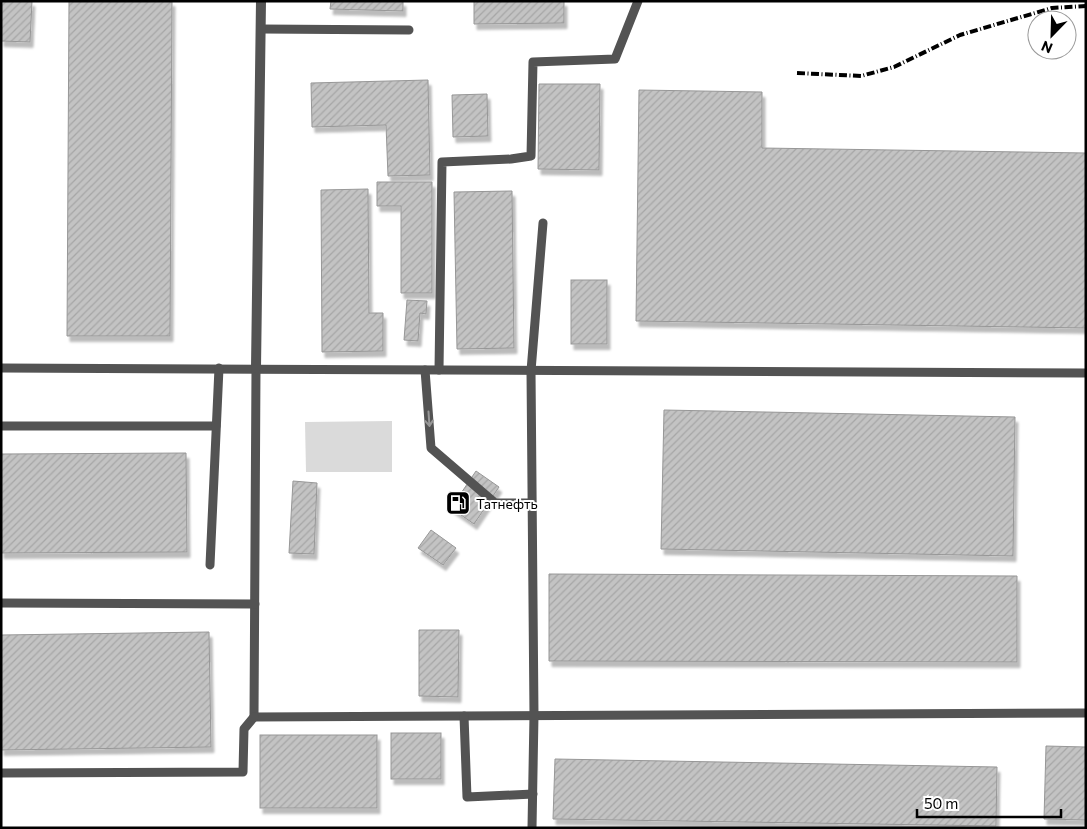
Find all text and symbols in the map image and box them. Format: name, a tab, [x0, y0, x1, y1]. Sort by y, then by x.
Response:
north arrow	[1027, 10, 1077, 60]
text: N	[1039, 38, 1055, 57]
one-way arrow	[424, 411, 433, 427]
fuel station icon: Татнефть	[445, 490, 471, 516]
place label: Татнефть	[476, 495, 538, 512]
scale bar	[917, 786, 1061, 818]
text: 50 m	[924, 794, 958, 812]

